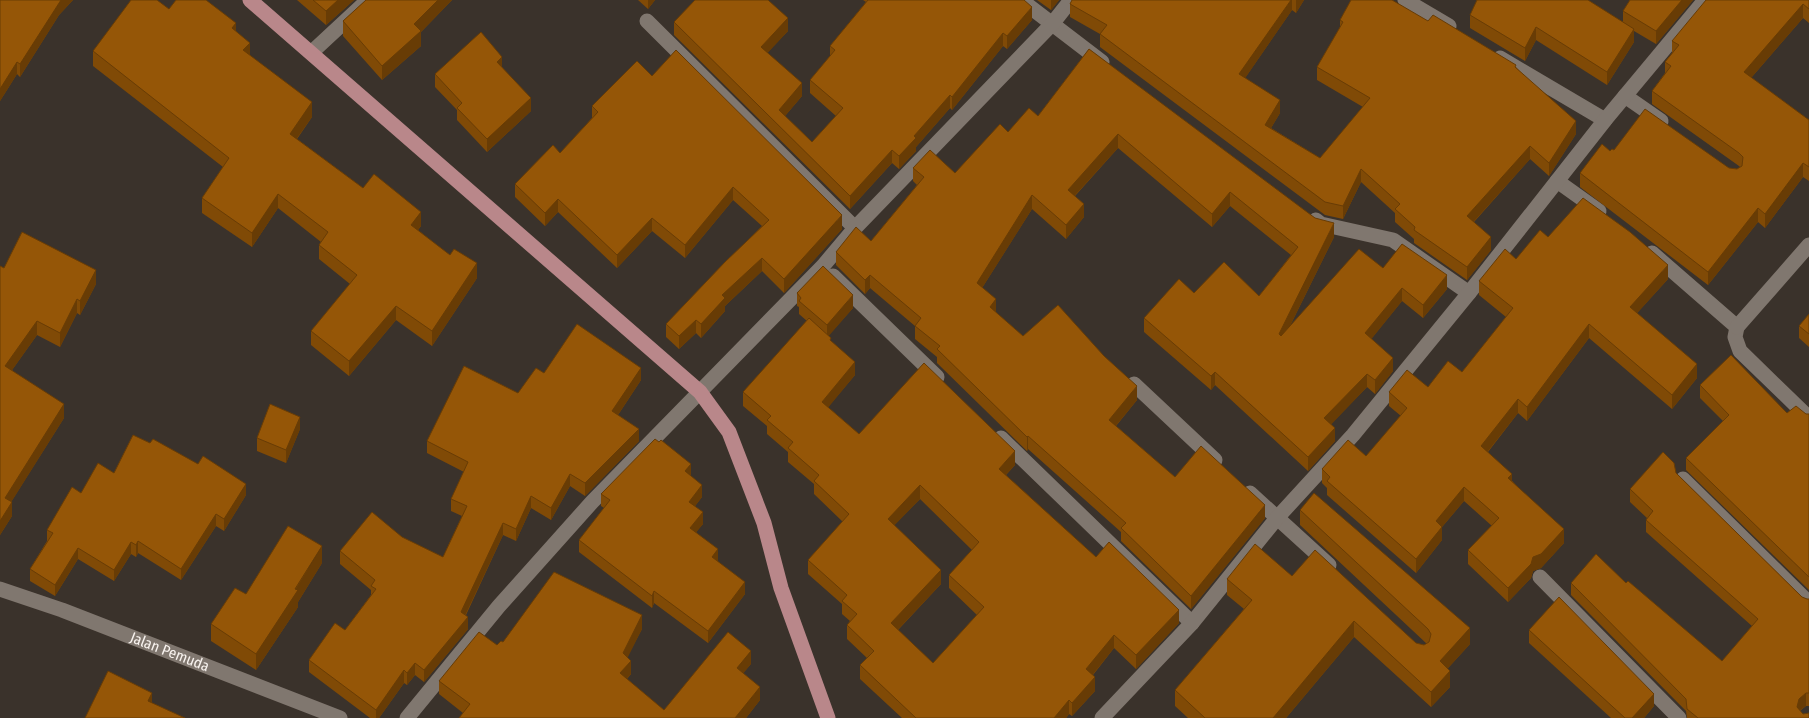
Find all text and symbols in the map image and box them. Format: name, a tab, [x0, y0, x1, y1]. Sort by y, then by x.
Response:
street label: Jalan Pemuda	[127, 628, 212, 675]

